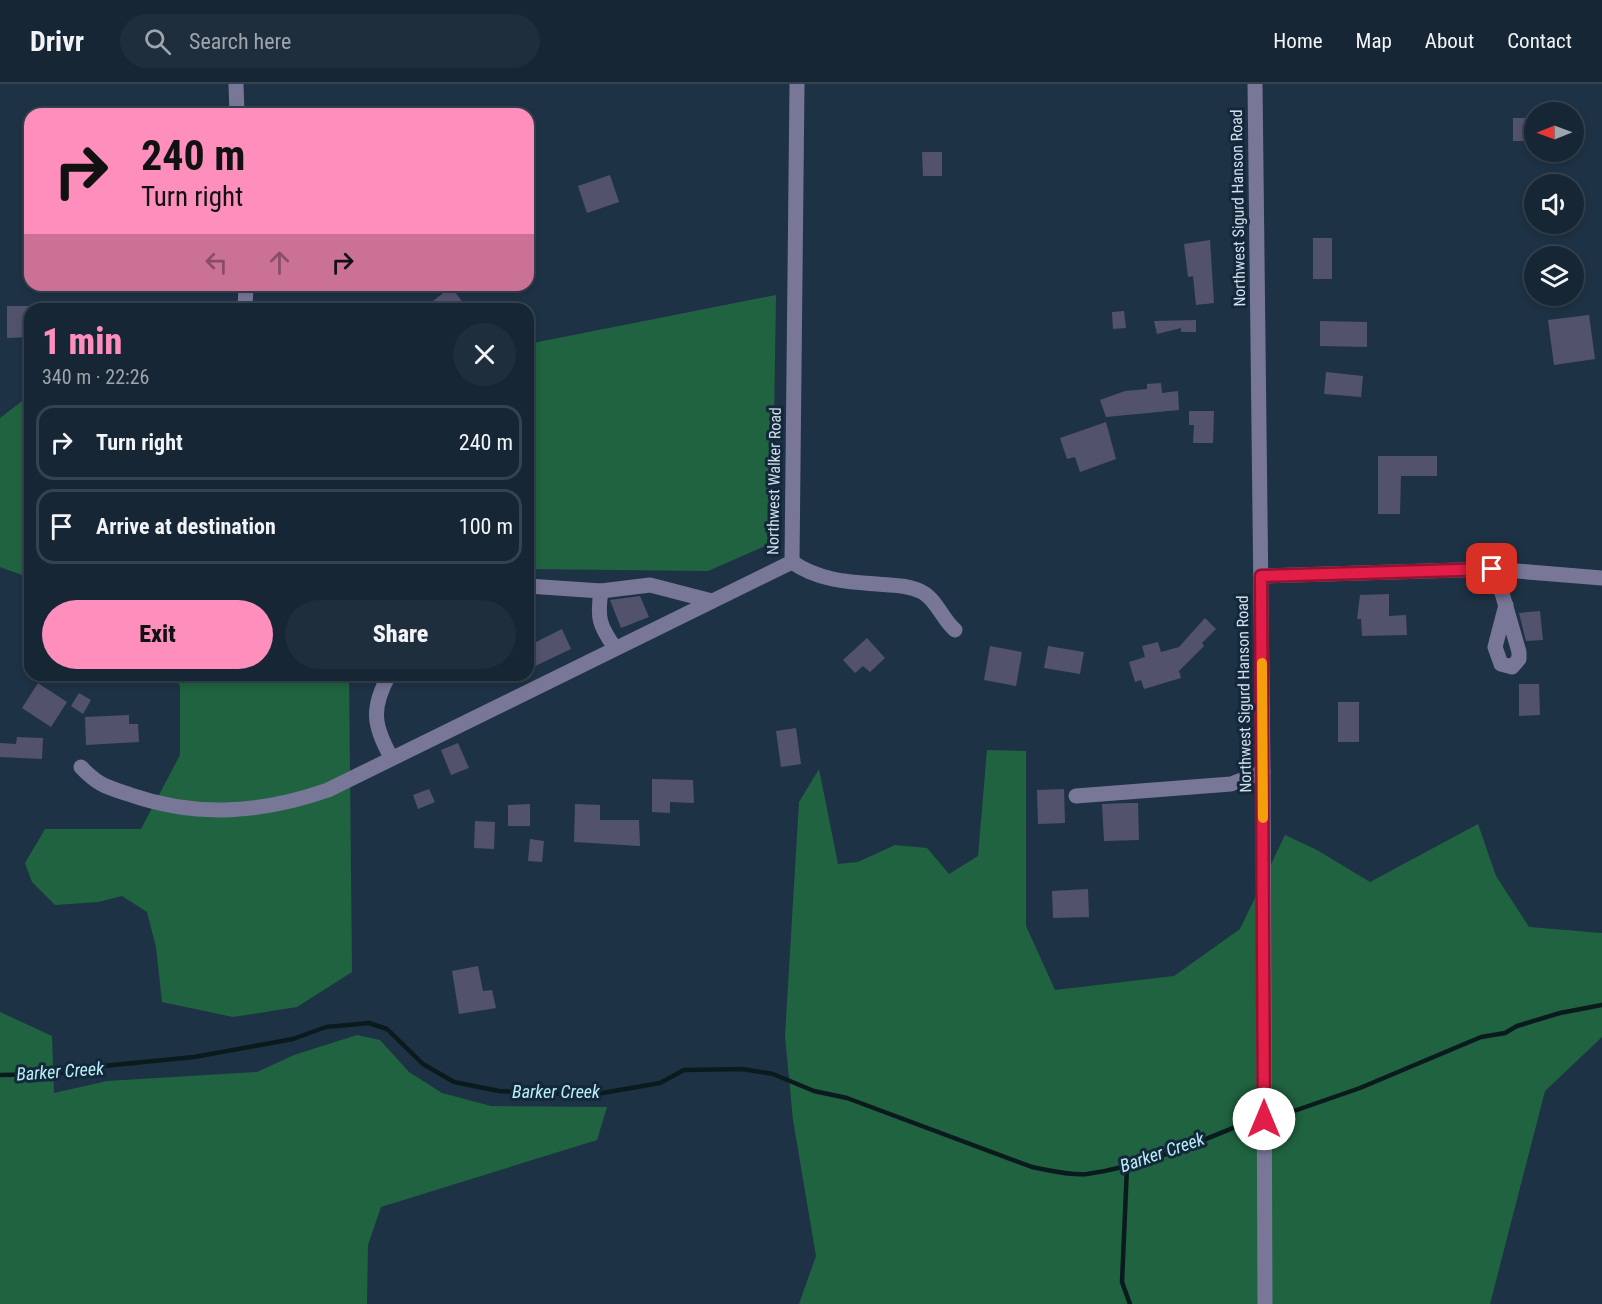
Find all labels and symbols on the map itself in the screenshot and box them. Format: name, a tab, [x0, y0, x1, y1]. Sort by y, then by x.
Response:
north arrow	[1524, 102, 1584, 162]
street label: Northwest Sigurd Hanson Road	[1227, 109, 1249, 307]
street label: Northwest Walker Road	[763, 407, 785, 555]
pin	[1466, 543, 1517, 594]
street label: Northwest Sigurd Hanson Road	[1233, 595, 1255, 793]
water label: Barker Creek	[15, 1057, 106, 1085]
water label: Barker Creek	[512, 1081, 601, 1102]
position arrow	[1232, 1087, 1296, 1151]
water label: Barker Creek	[1117, 1127, 1208, 1176]

